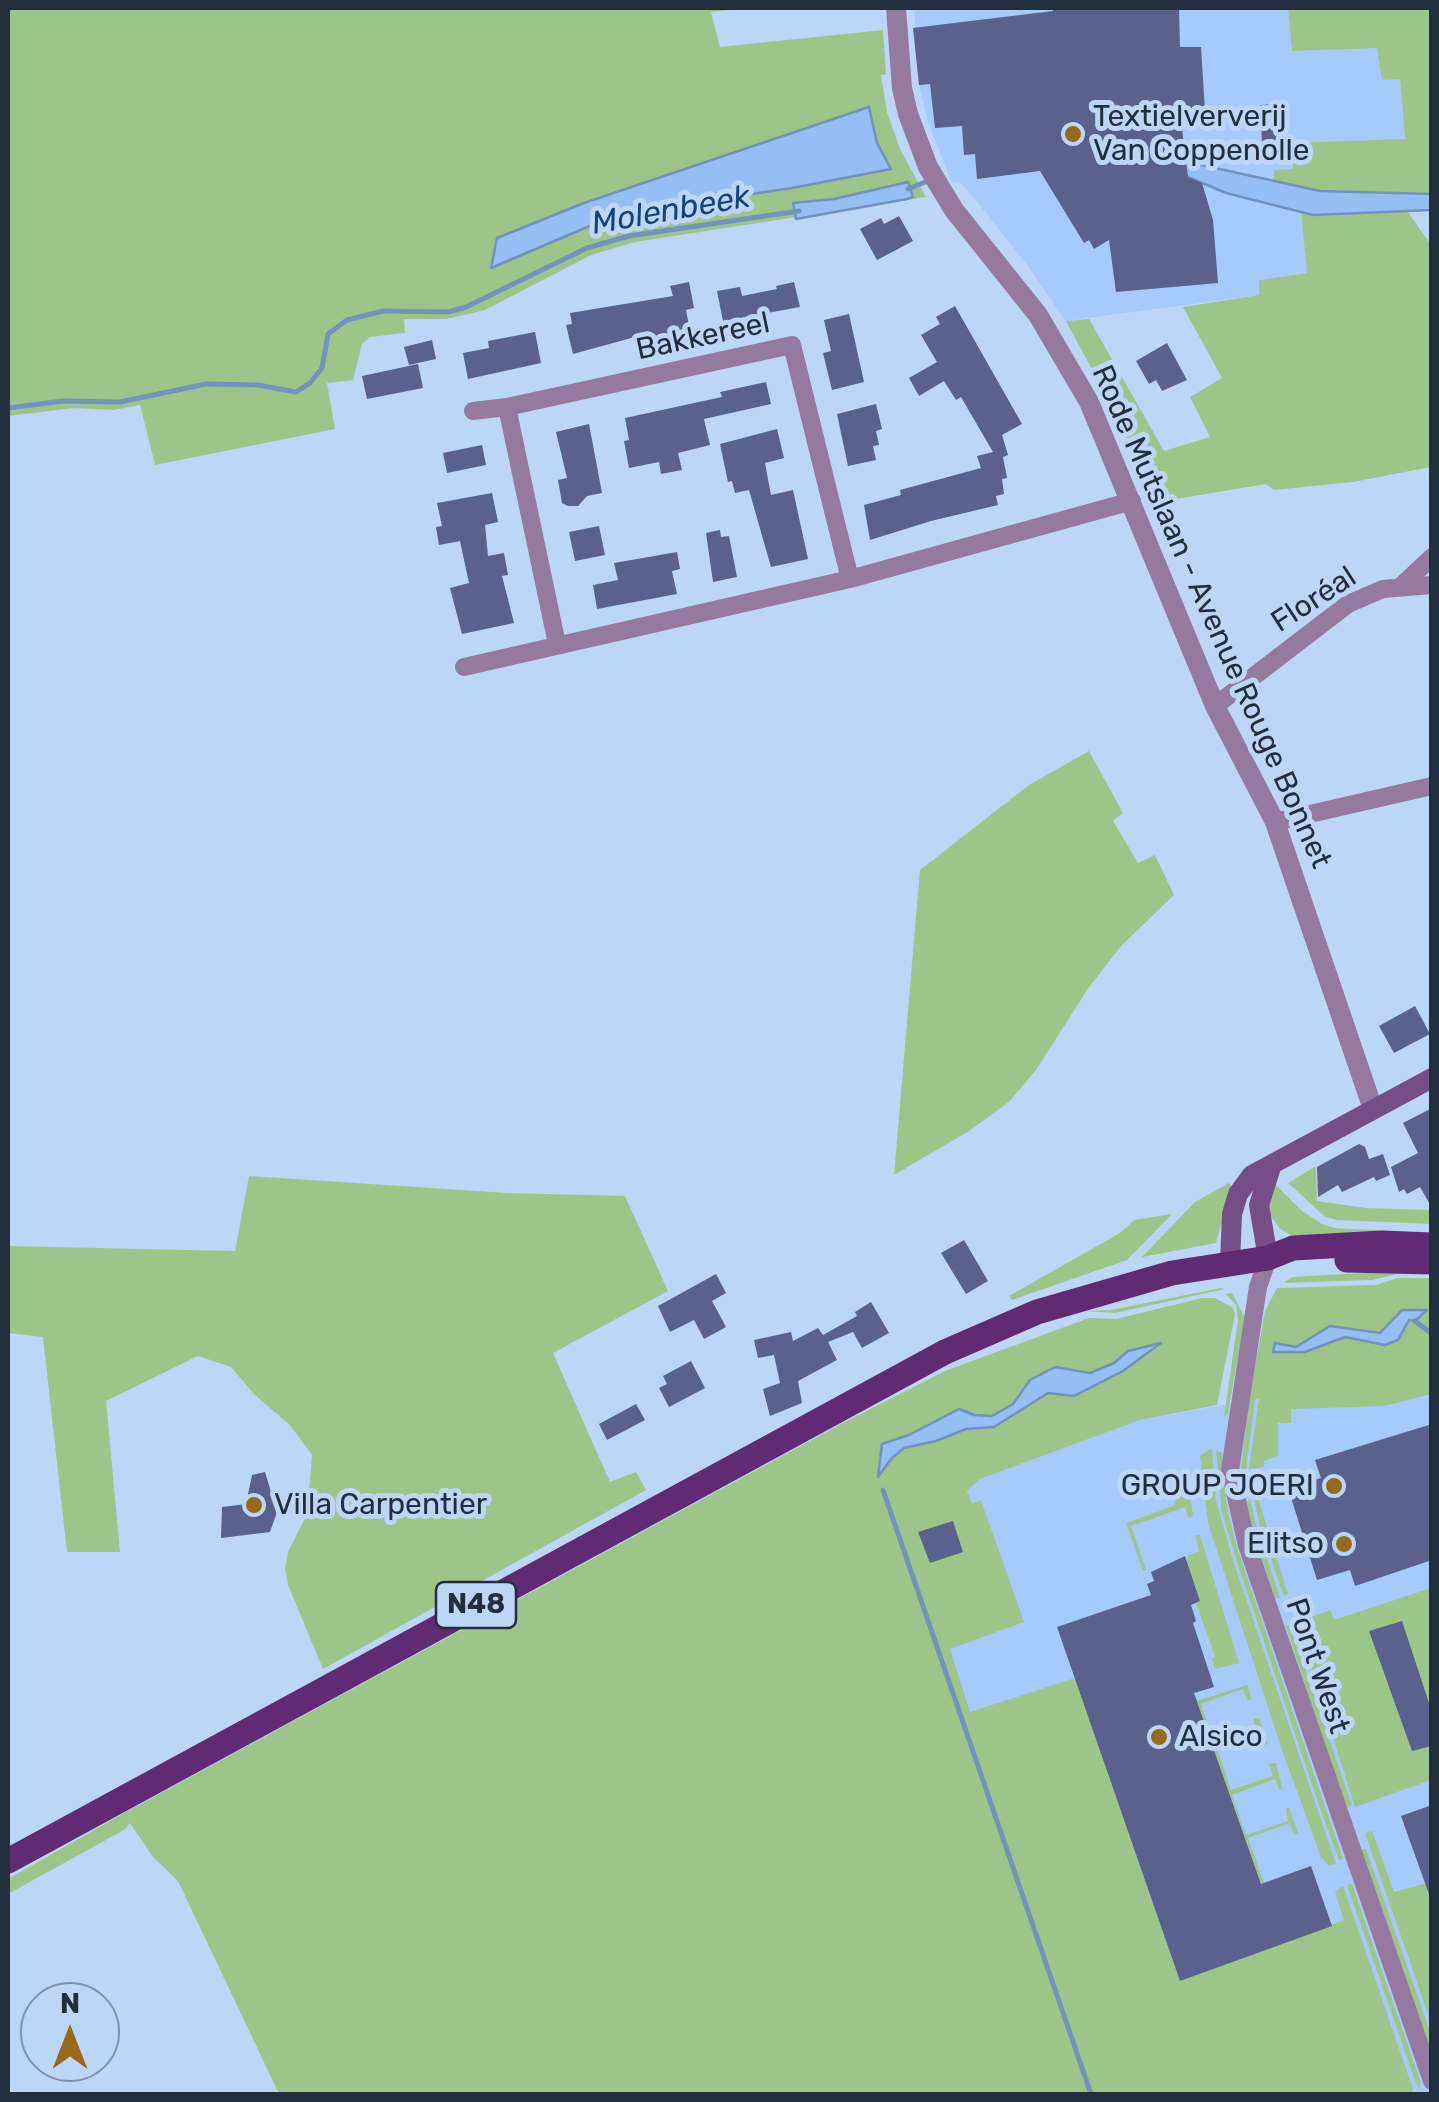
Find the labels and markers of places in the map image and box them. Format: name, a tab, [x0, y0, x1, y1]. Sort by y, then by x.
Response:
place label: Textielververij Van Coppenolle	[1093, 99, 1310, 170]
marker: Textielververij Van Coppenolle	[1062, 123, 1084, 145]
place label: GROUP JOERI	[1121, 1468, 1314, 1504]
marker: GROUP JOERI	[1323, 1475, 1345, 1497]
place label: Villa Carpentier	[274, 1487, 487, 1523]
marker: Villa Carpentier	[243, 1494, 265, 1516]
place label: Elitso	[1247, 1526, 1324, 1562]
marker: Elitso	[1333, 1533, 1355, 1555]
place label: Alsico	[1179, 1719, 1263, 1755]
marker: Alsico	[1148, 1726, 1170, 1748]

